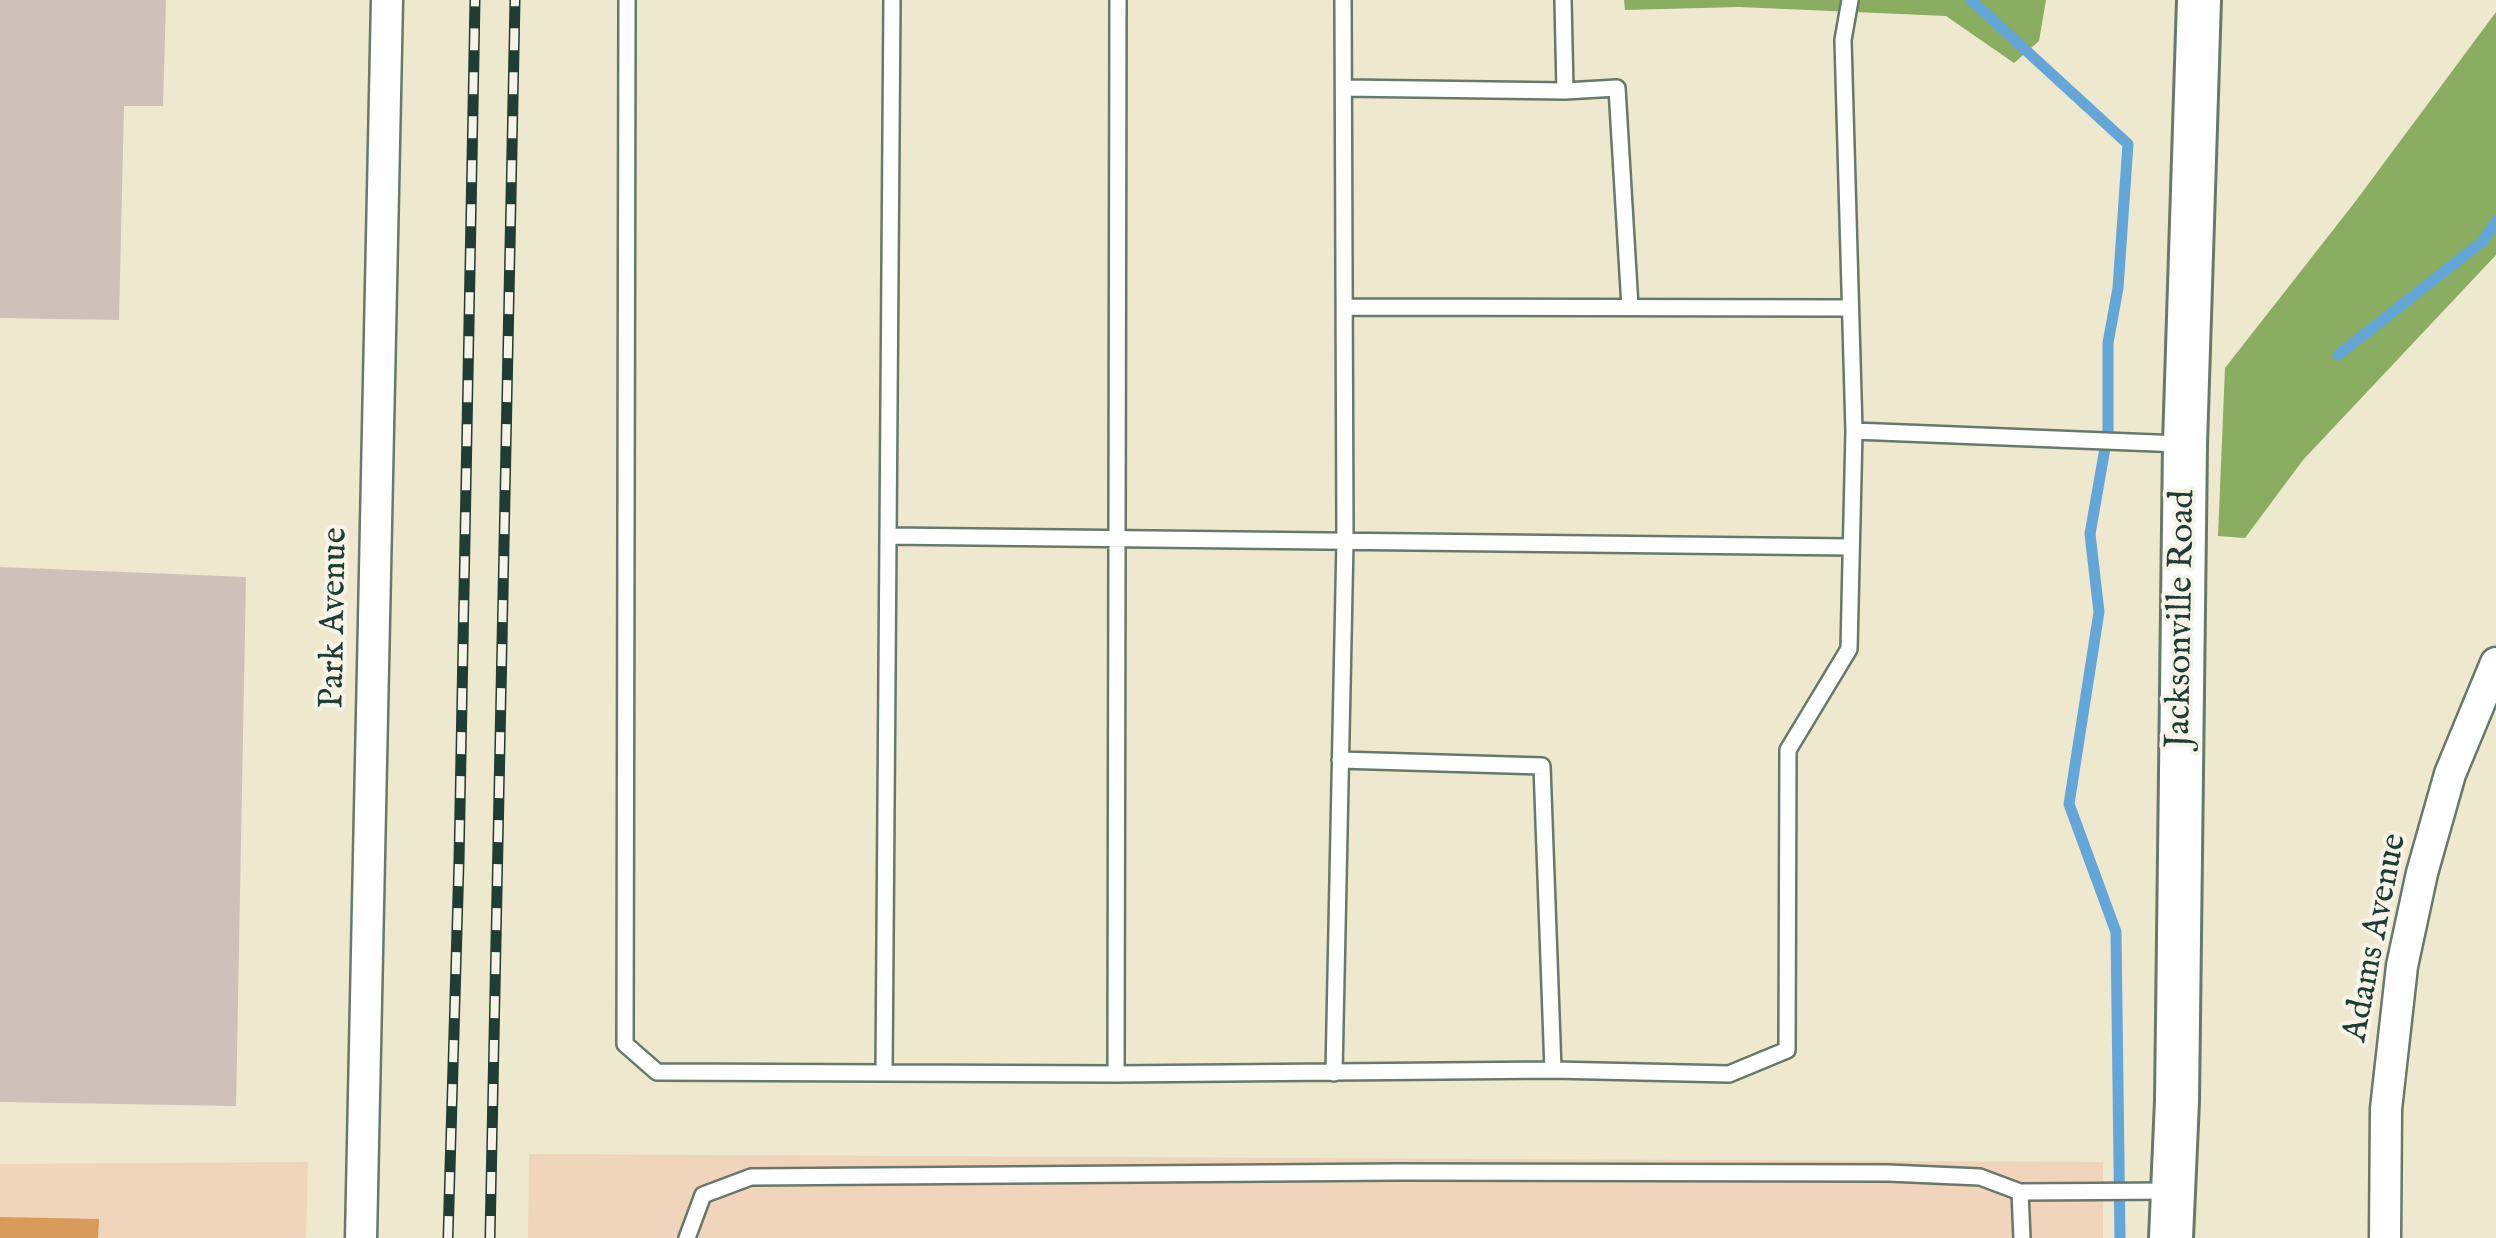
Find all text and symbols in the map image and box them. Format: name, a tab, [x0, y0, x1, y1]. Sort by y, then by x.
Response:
street label: Jacksonville Road	[2160, 490, 2206, 748]
street label: Park Avenue	[313, 527, 359, 709]
street label: Adams Avenue	[2336, 830, 2418, 1046]

